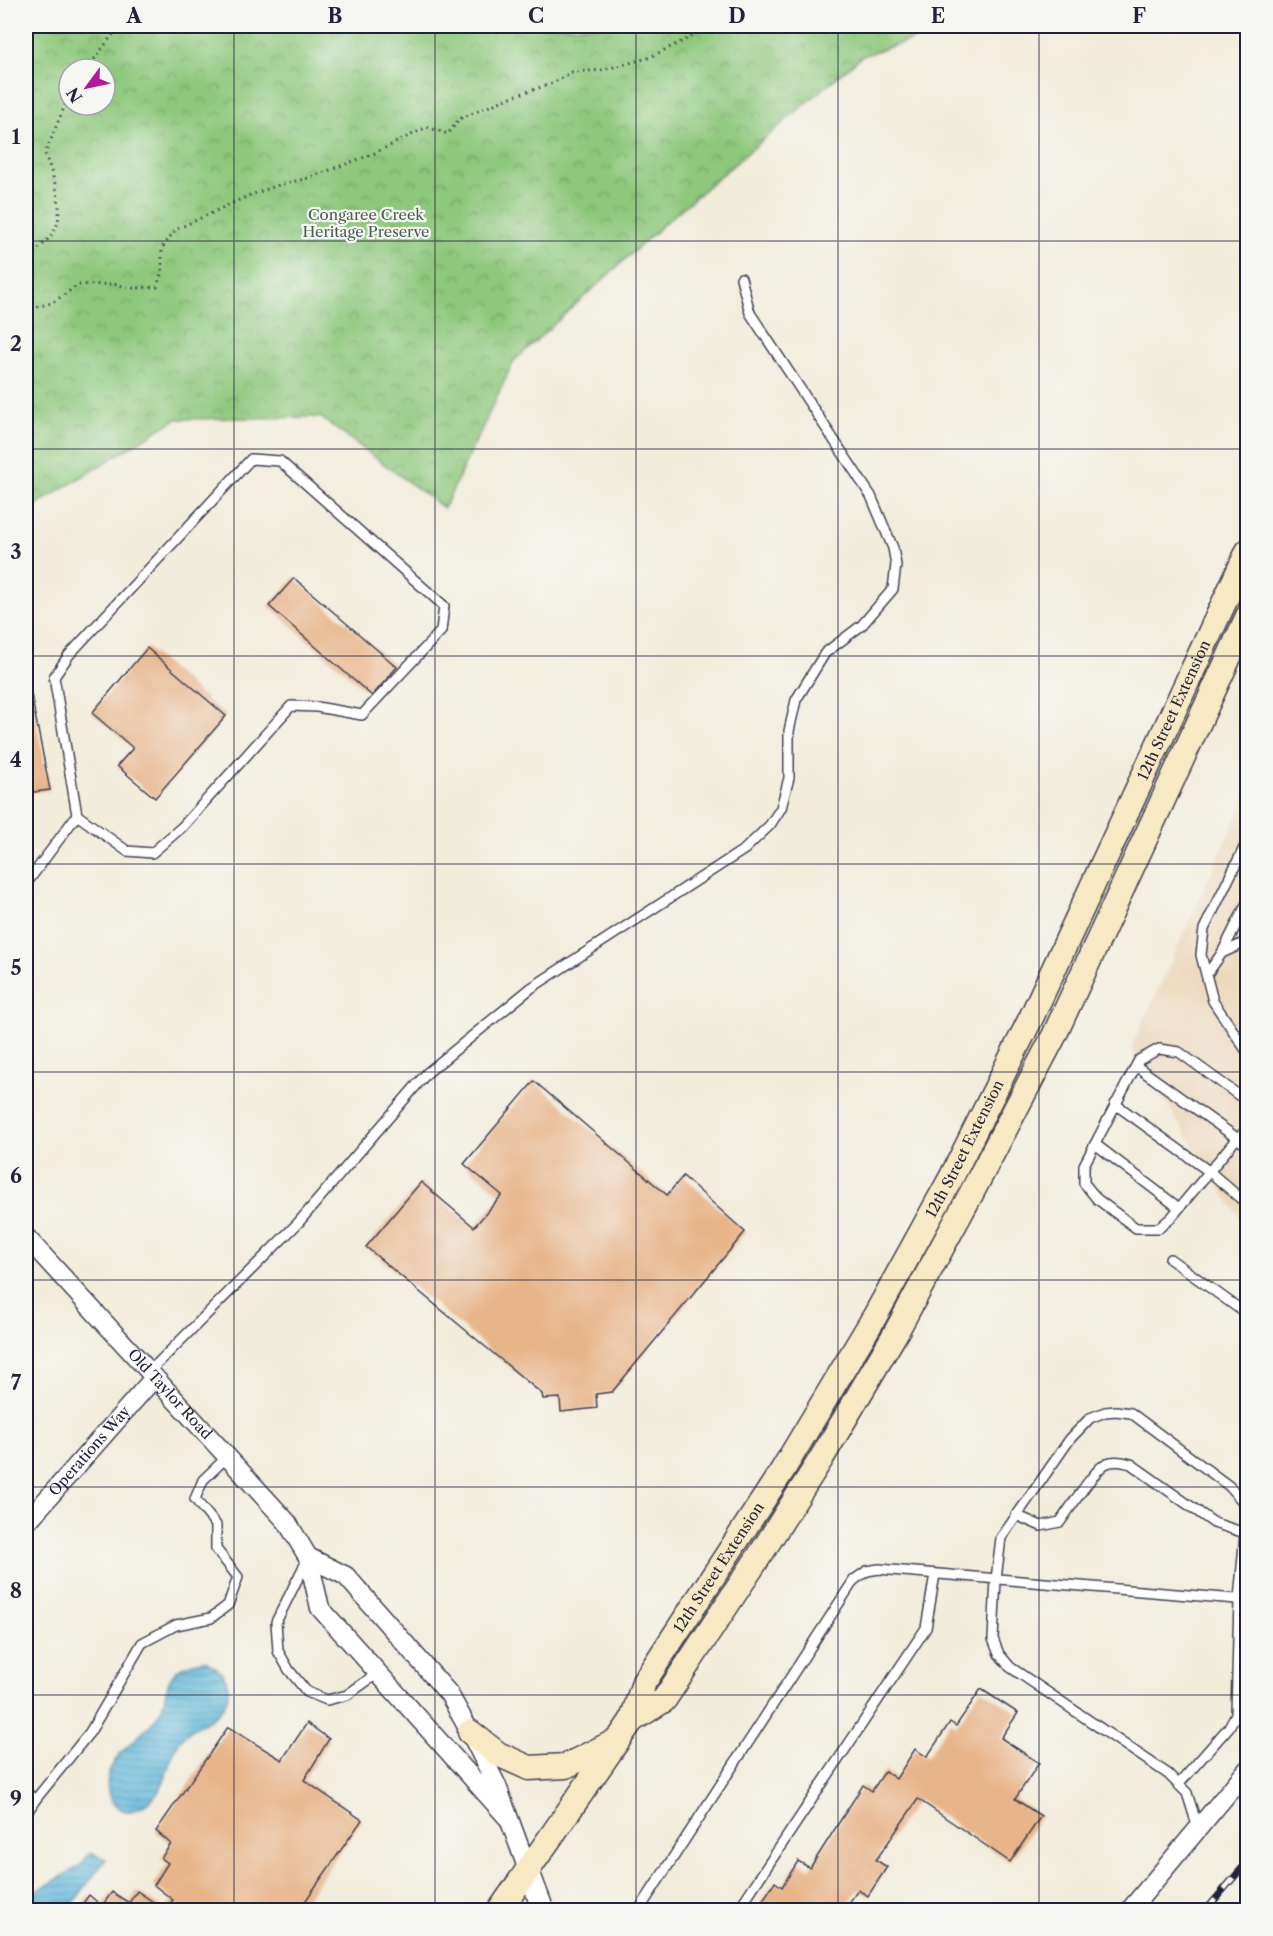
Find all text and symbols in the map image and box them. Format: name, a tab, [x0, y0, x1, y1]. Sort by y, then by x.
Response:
text: A	[125, 4, 142, 28]
text: B	[328, 4, 343, 28]
text: C	[528, 4, 544, 28]
text: D	[728, 4, 746, 28]
text: E	[931, 4, 945, 28]
text: F	[1132, 4, 1146, 28]
north arrow	[57, 57, 117, 117]
text: N	[62, 84, 87, 106]
text: 1	[12, 125, 21, 149]
park label: Congaree Creek Heritage Preserve	[302, 205, 430, 241]
text: 2	[10, 332, 22, 356]
text: 3	[10, 540, 22, 564]
street label: 12th Street Extension	[1133, 636, 1215, 783]
text: 4	[10, 748, 22, 772]
text: 5	[10, 956, 22, 980]
street label: 12th Street Extension	[921, 1076, 1008, 1221]
text: 6	[10, 1164, 22, 1188]
street label: Old Taylor Road	[124, 1345, 216, 1443]
text: 7	[11, 1371, 22, 1395]
street label: Operations Way	[44, 1401, 134, 1500]
street label: 12th Street Extension	[669, 1498, 768, 1636]
text: 8	[10, 1579, 22, 1603]
text: 9	[10, 1787, 22, 1811]

